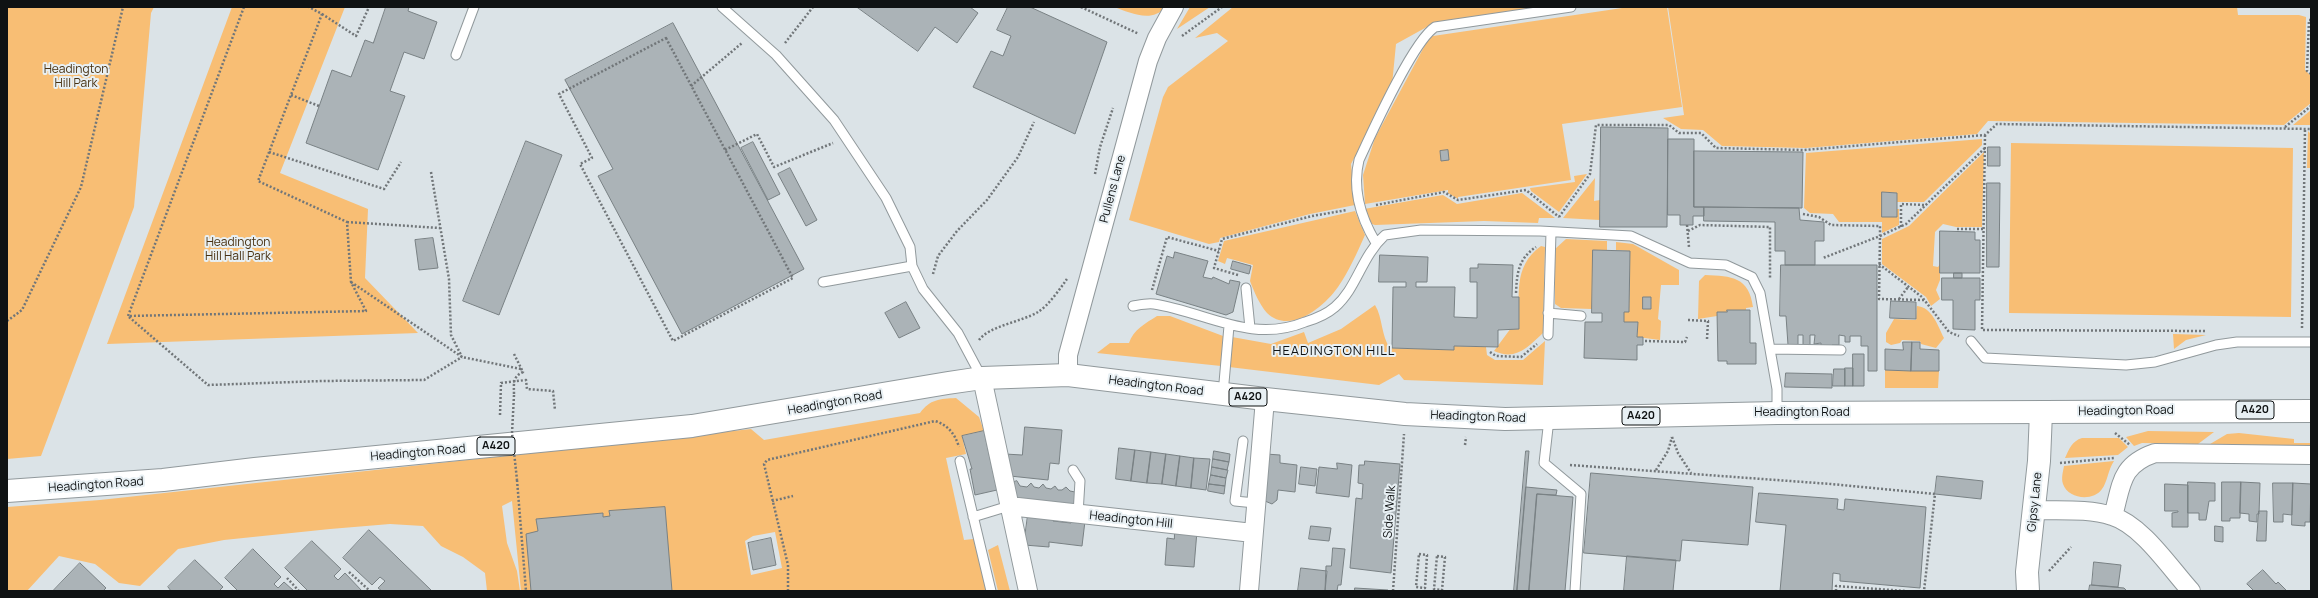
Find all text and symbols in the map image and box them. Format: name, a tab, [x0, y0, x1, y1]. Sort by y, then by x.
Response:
park label: Headington Hill Park	[44, 63, 108, 91]
street label: Pullens Lane	[1097, 154, 1129, 224]
park label: Headington Hill Hall Park	[205, 236, 271, 264]
district label: HEADINGTON HILL	[1273, 343, 1395, 359]
street label: Headington Road	[1108, 373, 1204, 399]
street label: Headington Road	[787, 388, 883, 418]
road number: A420	[1229, 388, 1267, 406]
road number: A420	[2236, 401, 2274, 419]
street label: Headington Road	[2078, 403, 2174, 419]
street label: Headington Road	[1754, 406, 1850, 420]
road number: A420	[1622, 407, 1660, 425]
street label: Headington Road	[1430, 408, 1526, 426]
road number: A420	[477, 437, 515, 455]
street label: Headington Road	[370, 442, 466, 464]
street label: Gipsy Lane	[2025, 471, 2045, 533]
street label: Headington Road	[48, 474, 144, 496]
street label: Side Walk	[1381, 485, 1399, 539]
street label: Headington Hill	[1089, 508, 1173, 532]

